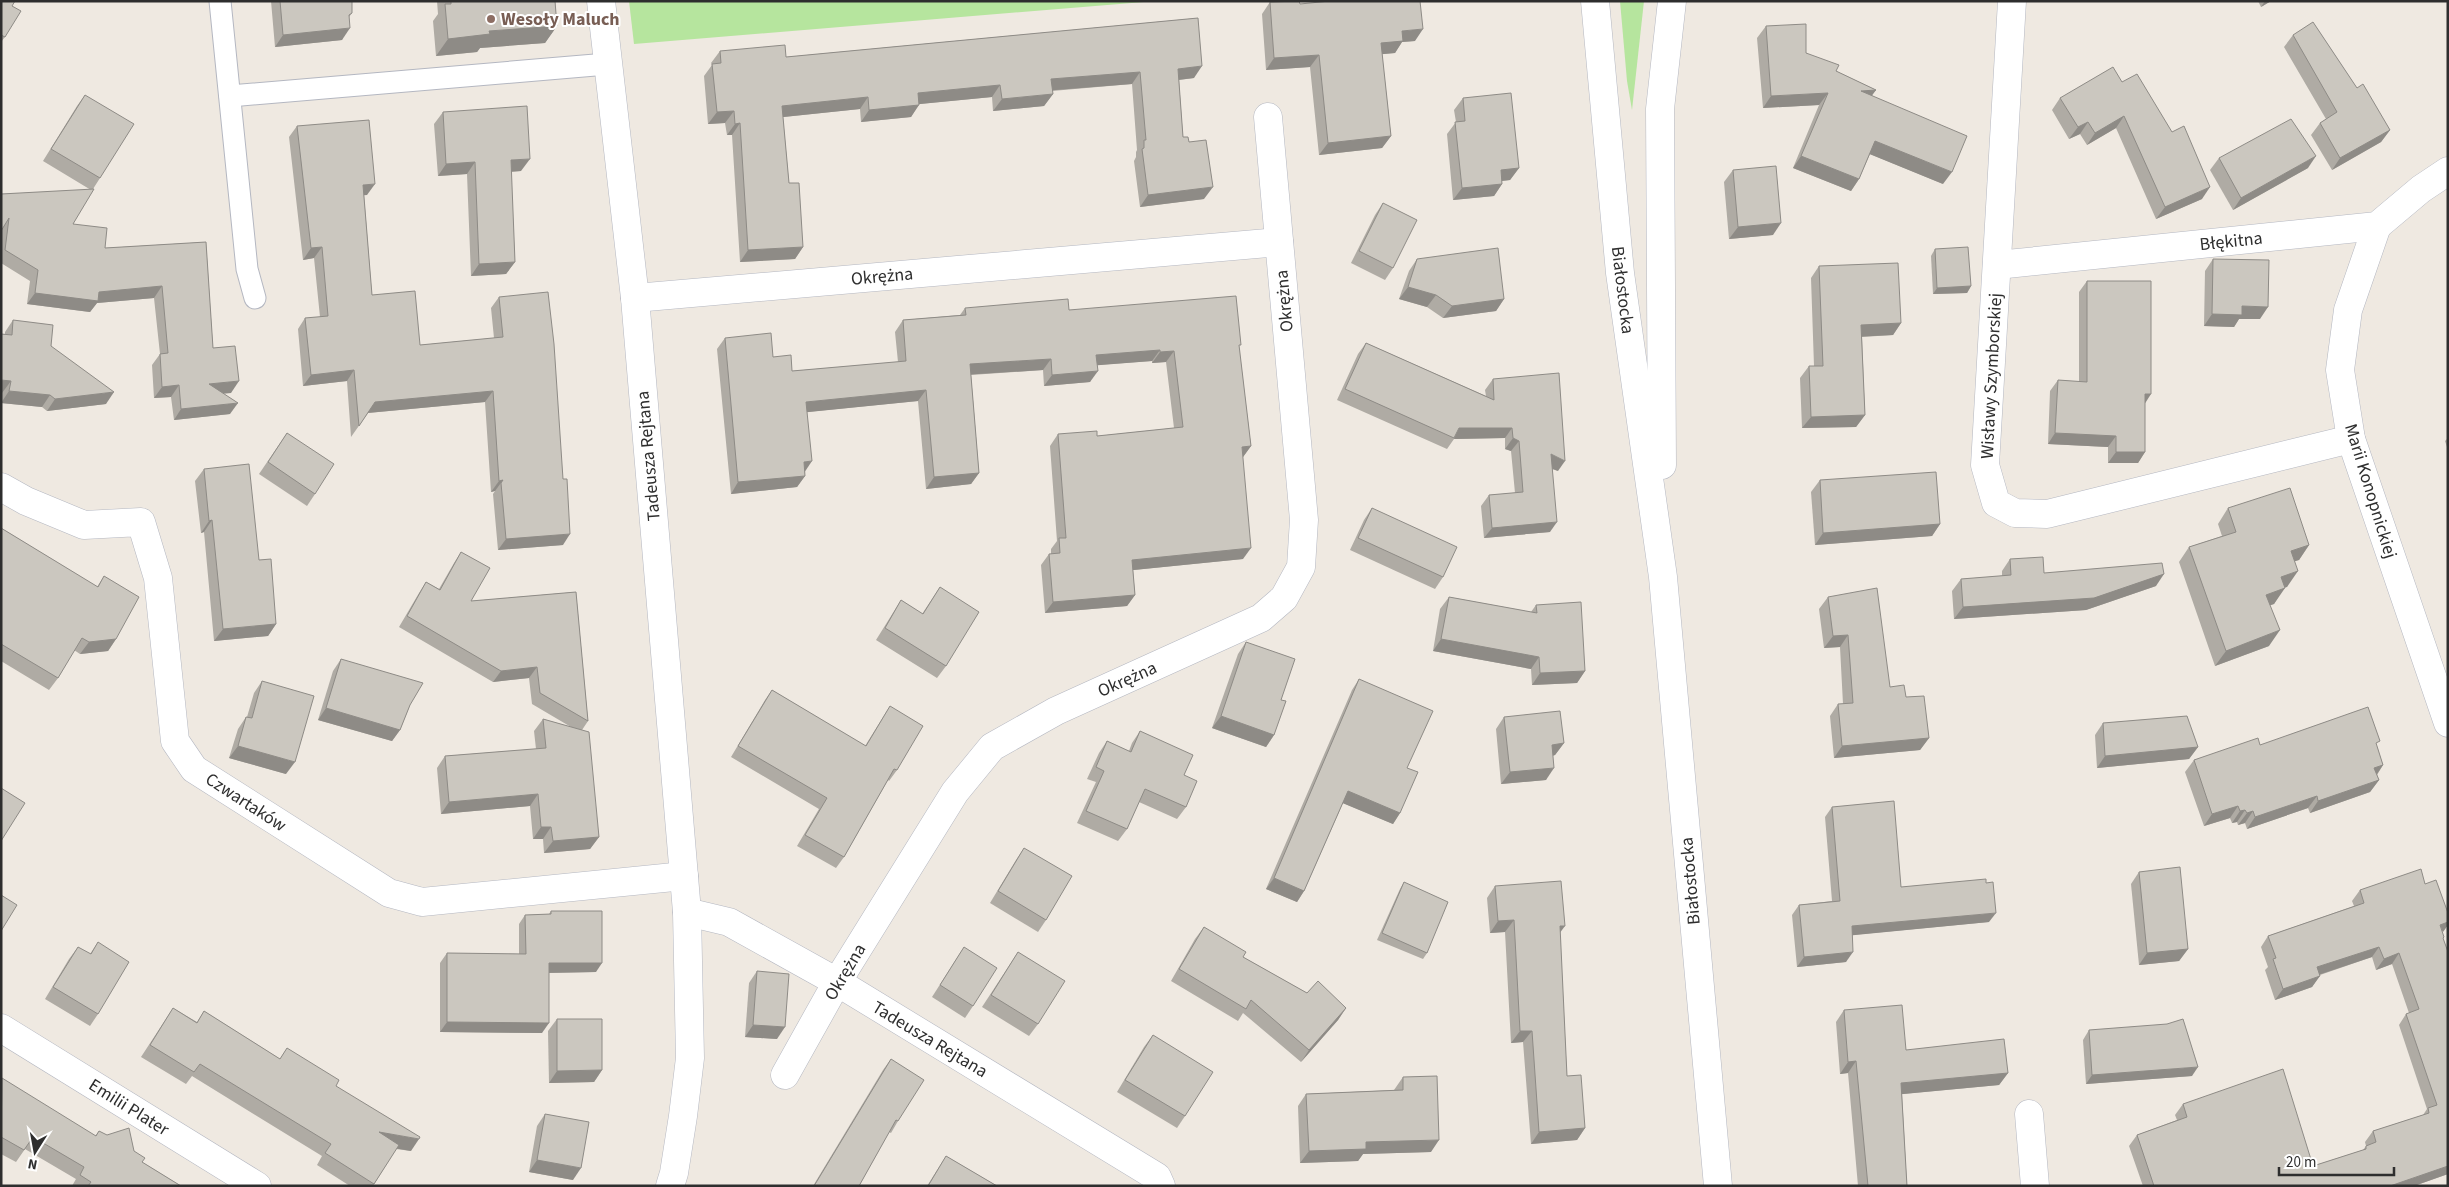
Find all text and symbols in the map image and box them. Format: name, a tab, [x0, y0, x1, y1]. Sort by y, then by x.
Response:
place label: Wesoły Maluch	[501, 7, 620, 32]
marker: Wesoły Maluch	[485, 13, 497, 25]
street label: Błękitna	[2198, 226, 2264, 257]
street label: Białostocka	[1605, 245, 1640, 335]
street label: Okrężna	[850, 261, 914, 292]
street label: Okrężna	[1269, 269, 1300, 333]
street label: Wisławy Szymborskiej	[1975, 292, 2008, 460]
street label: Tadeusza Rejtana	[630, 390, 667, 522]
street label: Marii Konopnickiej	[2338, 421, 2403, 562]
street label: Okrężna	[1094, 655, 1161, 704]
street label: Czwartaków	[200, 767, 291, 838]
street label: Białostocka	[1674, 836, 1707, 926]
street label: Okrężna	[819, 939, 872, 1005]
street label: Tadeusza Rejtana	[867, 995, 992, 1084]
street label: Emilii Plater	[84, 1073, 174, 1142]
north arrow	[10, 1127, 60, 1177]
scale bar	[2279, 1144, 2394, 1176]
text: 20 m	[2286, 1152, 2316, 1173]
text: N	[26, 1153, 39, 1174]

